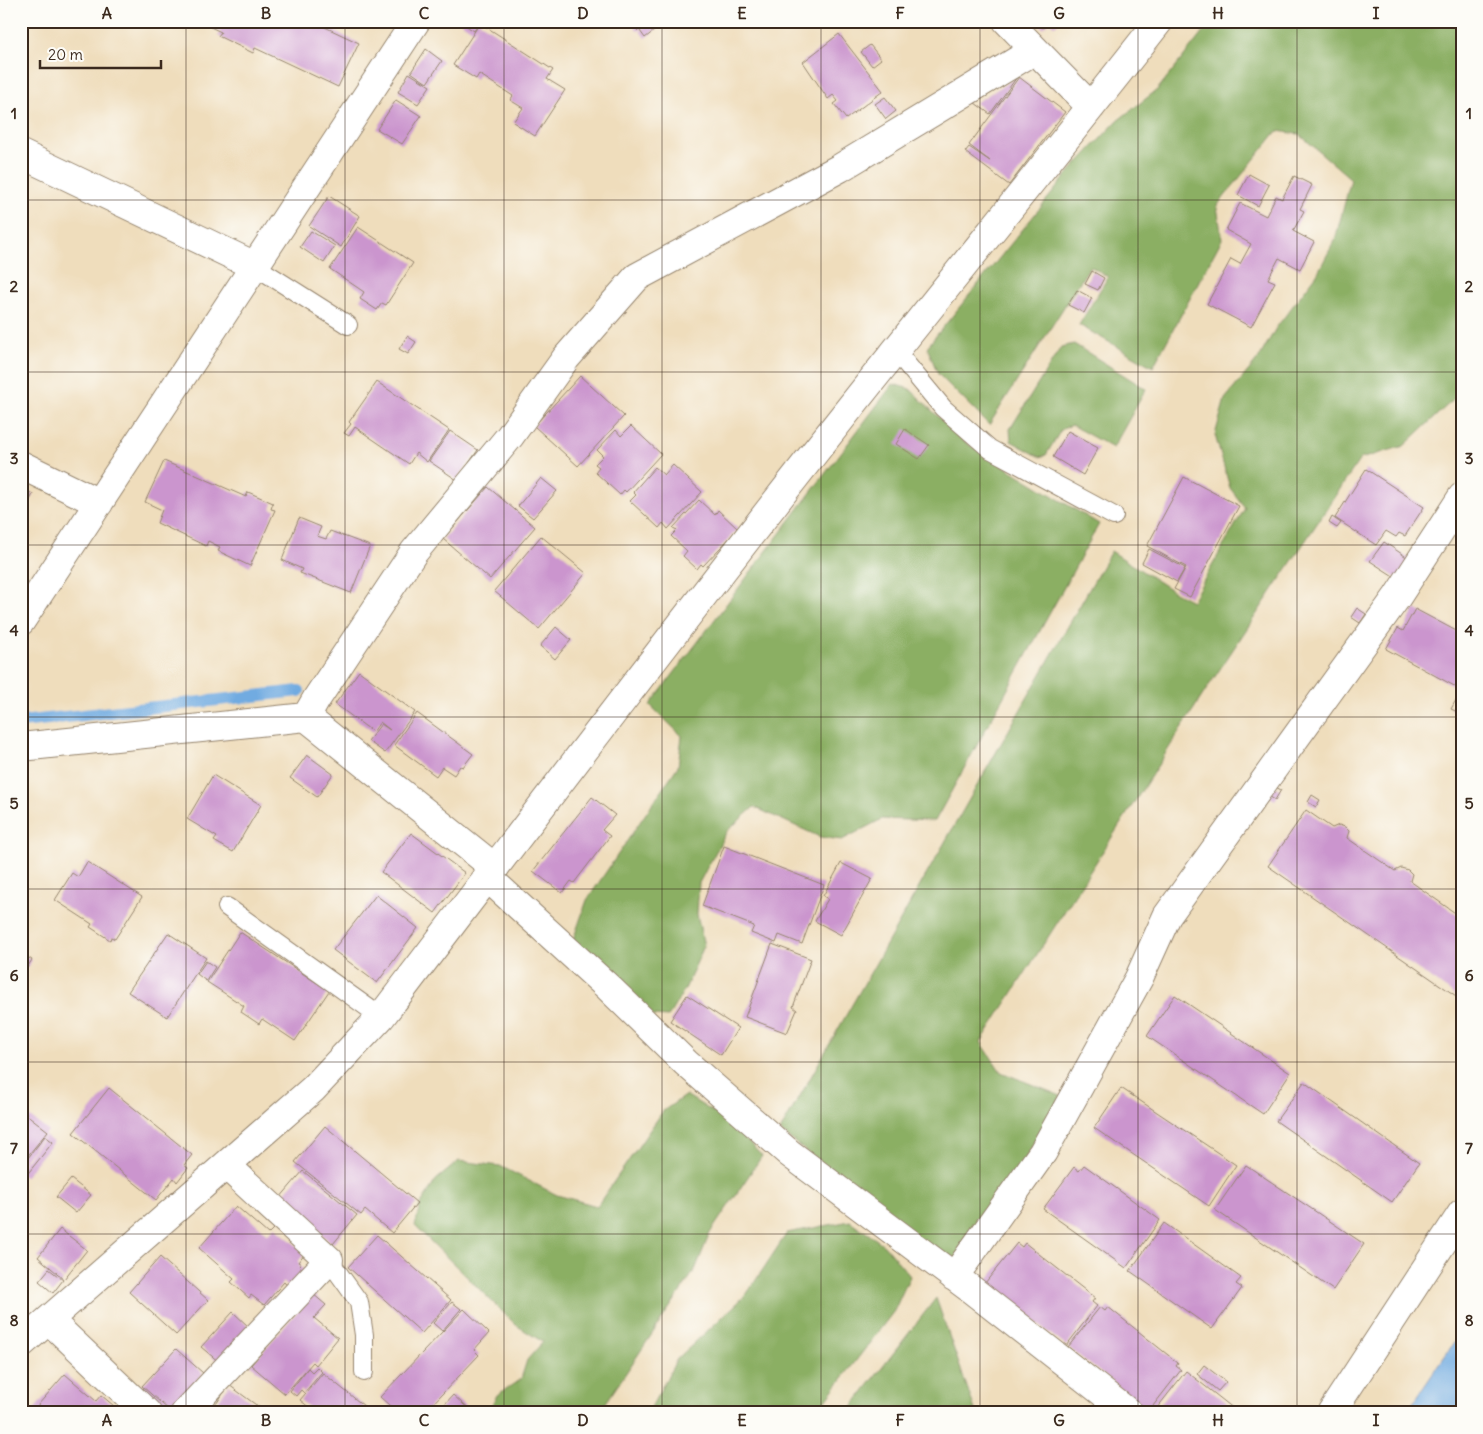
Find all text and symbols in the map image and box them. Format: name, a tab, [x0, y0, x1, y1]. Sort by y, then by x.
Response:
text: A	[102, 3, 112, 23]
text: B	[261, 3, 272, 23]
text: C	[419, 3, 430, 23]
text: D	[577, 3, 589, 23]
text: E	[737, 3, 747, 23]
text: F	[895, 3, 905, 23]
text: G	[1053, 3, 1065, 23]
text: H	[1212, 3, 1224, 23]
text: I	[1373, 3, 1380, 23]
scale bar	[40, 38, 161, 70]
text: 20 m	[48, 45, 83, 64]
text: 1	[11, 103, 17, 123]
text: 1	[1466, 103, 1472, 123]
text: 2	[10, 276, 19, 296]
text: 2	[1465, 276, 1474, 296]
text: 3	[9, 448, 19, 468]
text: 3	[1464, 448, 1474, 468]
text: 4	[9, 620, 19, 640]
text: 4	[1464, 620, 1474, 640]
text: 5	[9, 793, 19, 813]
text: 5	[1464, 793, 1474, 813]
text: 6	[9, 965, 19, 985]
text: 6	[1464, 965, 1474, 985]
text: 7	[10, 1138, 18, 1158]
text: 7	[1465, 1138, 1473, 1158]
text: 8	[9, 1310, 19, 1330]
text: 8	[1464, 1310, 1474, 1330]
text: A	[102, 1410, 112, 1430]
text: B	[261, 1410, 272, 1430]
text: C	[419, 1410, 430, 1430]
text: D	[577, 1410, 589, 1430]
text: E	[737, 1410, 747, 1430]
text: F	[895, 1410, 905, 1430]
text: G	[1053, 1410, 1065, 1430]
text: H	[1212, 1410, 1224, 1430]
text: I	[1373, 1410, 1380, 1430]

